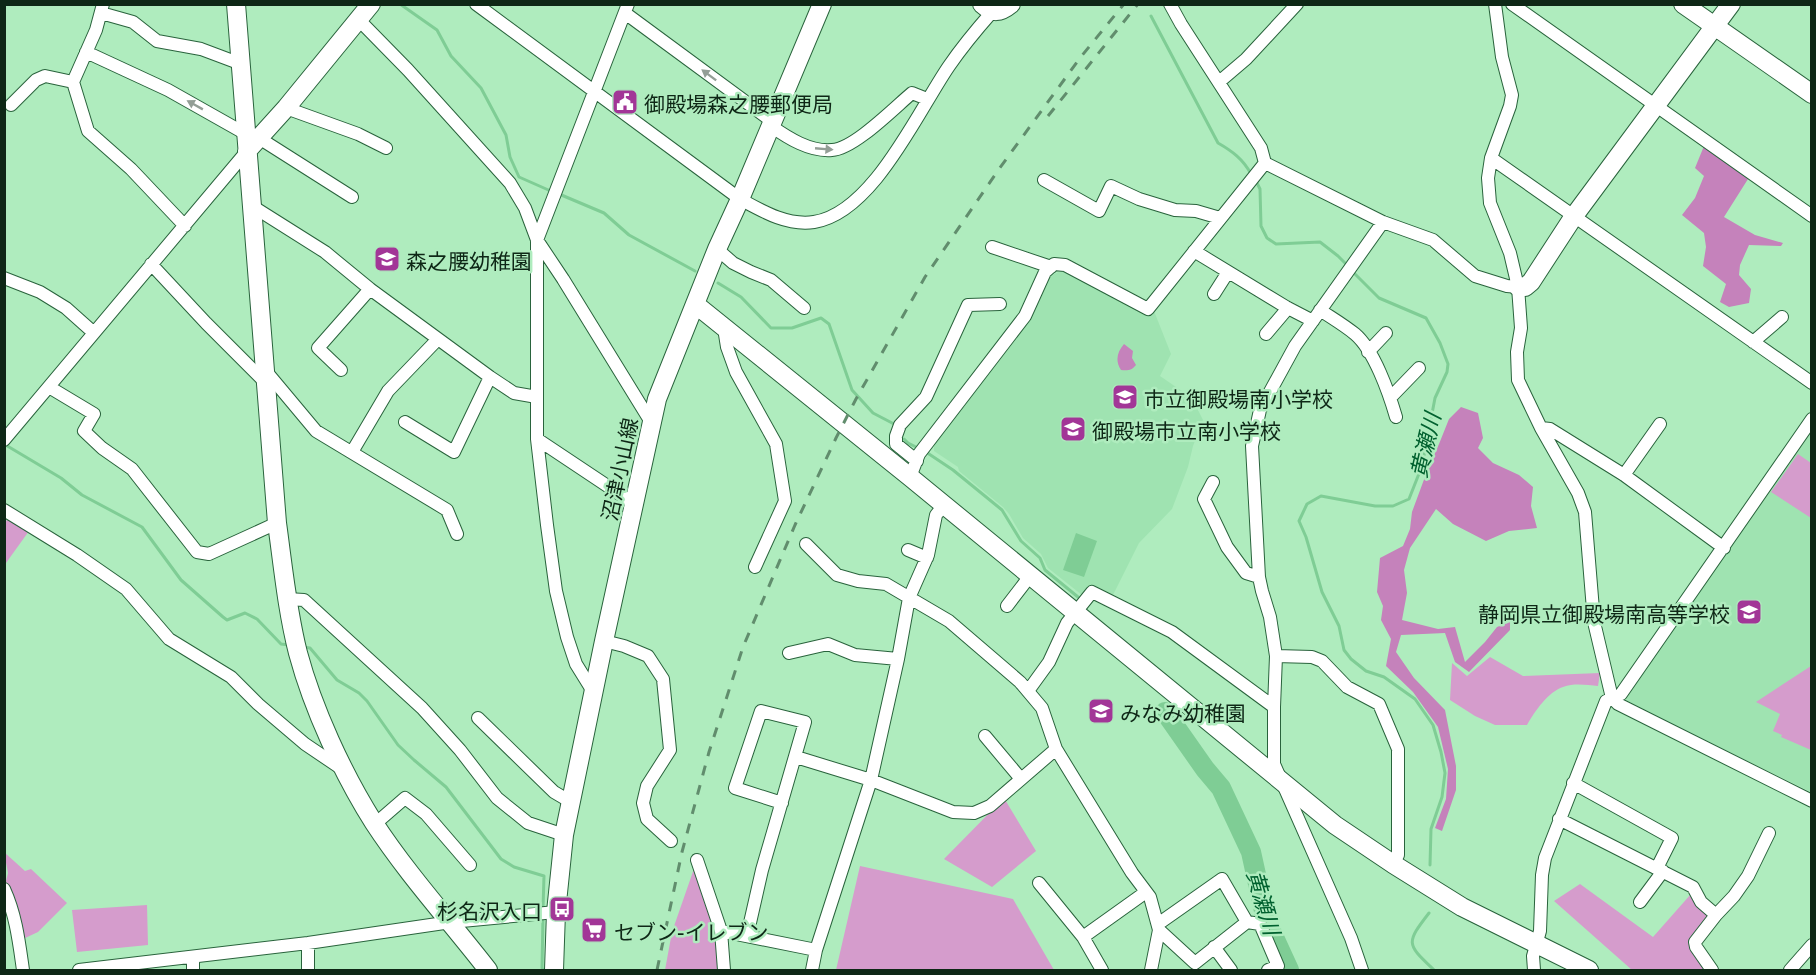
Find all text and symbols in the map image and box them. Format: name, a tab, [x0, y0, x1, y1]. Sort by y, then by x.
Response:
one-way arrow	[701, 69, 716, 81]
public building icon: 御殿場森之腰郵便局	[610, 87, 640, 117]
place label: 御殿場森之腰郵便局	[644, 87, 833, 118]
one-way arrow	[187, 100, 203, 111]
one-way arrow	[814, 144, 833, 154]
school or university icon: 森之腰幼稚園	[372, 244, 402, 274]
place label: 森之腰幼稚園	[406, 244, 532, 275]
school or university icon: 市立御殿場南小学校	[1110, 382, 1140, 412]
place label: 市立御殿場南小学校	[1144, 382, 1333, 413]
water label: 黄瀬川	[1400, 407, 1448, 481]
street label: 沼津小山線	[592, 414, 644, 524]
school or university icon: 御殿場市立南小学校	[1058, 414, 1088, 444]
place label: 御殿場市立南小学校	[1092, 414, 1281, 445]
place label: 静岡県立御殿場南高等学校	[1478, 597, 1730, 628]
school or university icon: 静岡県立御殿場南高等学校	[1734, 597, 1764, 627]
school or university icon: みなみ幼稚園	[1086, 696, 1116, 726]
place label: みなみ幼稚園	[1120, 696, 1246, 727]
water label: 黄瀬川	[1240, 866, 1291, 940]
place label: 杉名沢入口	[437, 894, 542, 925]
bus stop icon: 杉名沢入口	[547, 894, 577, 924]
supermarket icon: セブン-イレブン	[579, 915, 609, 945]
place label: セブン-イレブン	[614, 915, 768, 946]

